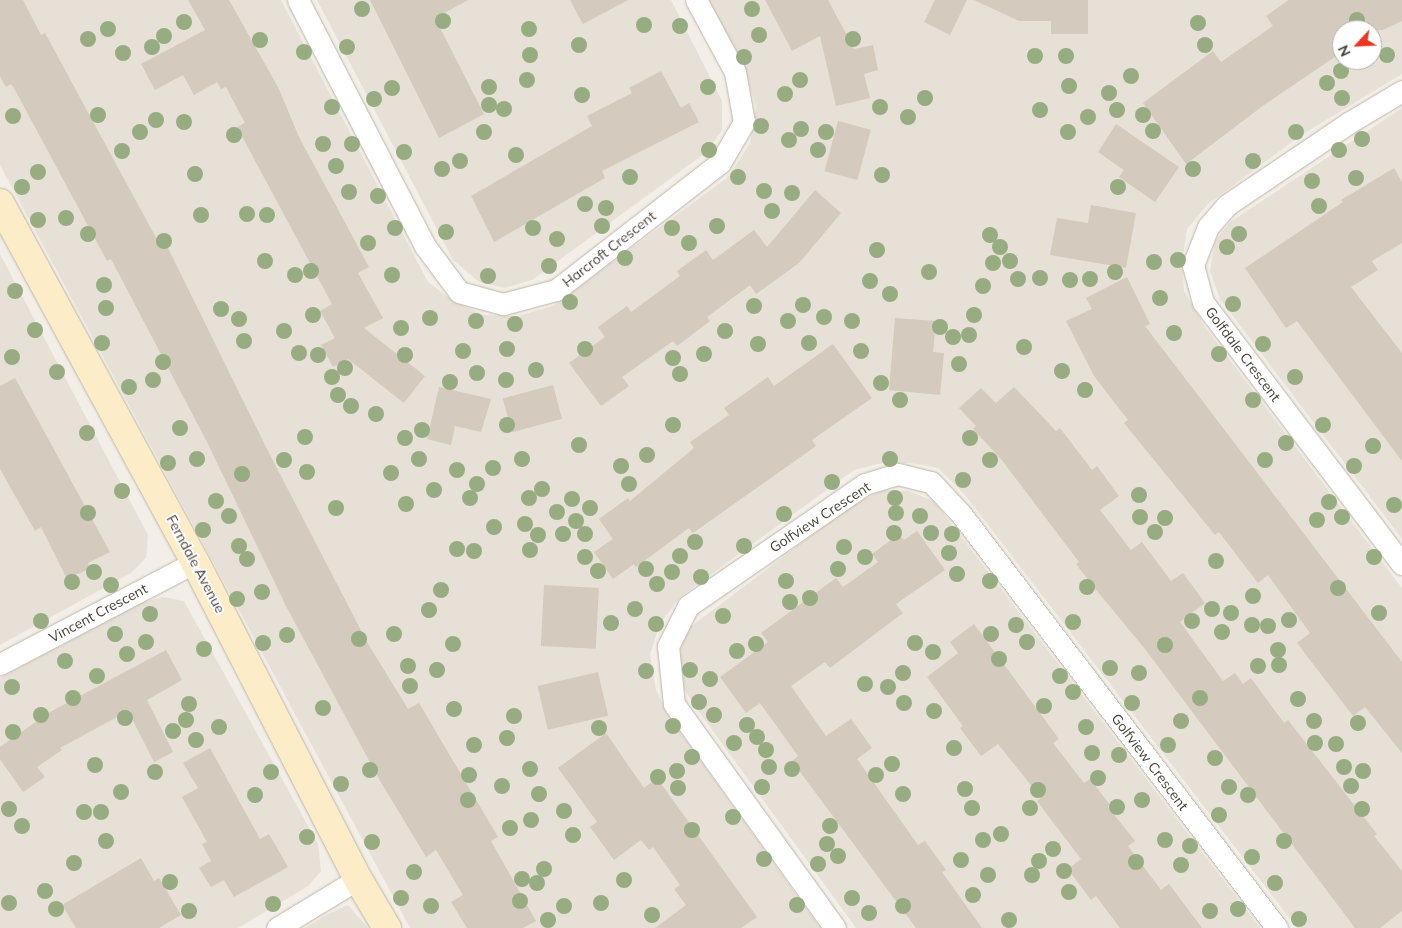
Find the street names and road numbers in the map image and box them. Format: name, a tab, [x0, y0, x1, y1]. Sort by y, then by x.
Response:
street label: Harcroft Crescent	[559, 207, 659, 291]
street label: Golfdale Crescent	[1202, 303, 1284, 405]
street label: Golfview Crescent	[766, 478, 874, 556]
street label: Ferndale Avenue	[163, 512, 229, 616]
street label: Vincent Crescent	[46, 580, 150, 646]
street label: Golfview Crescent	[1108, 710, 1192, 814]

